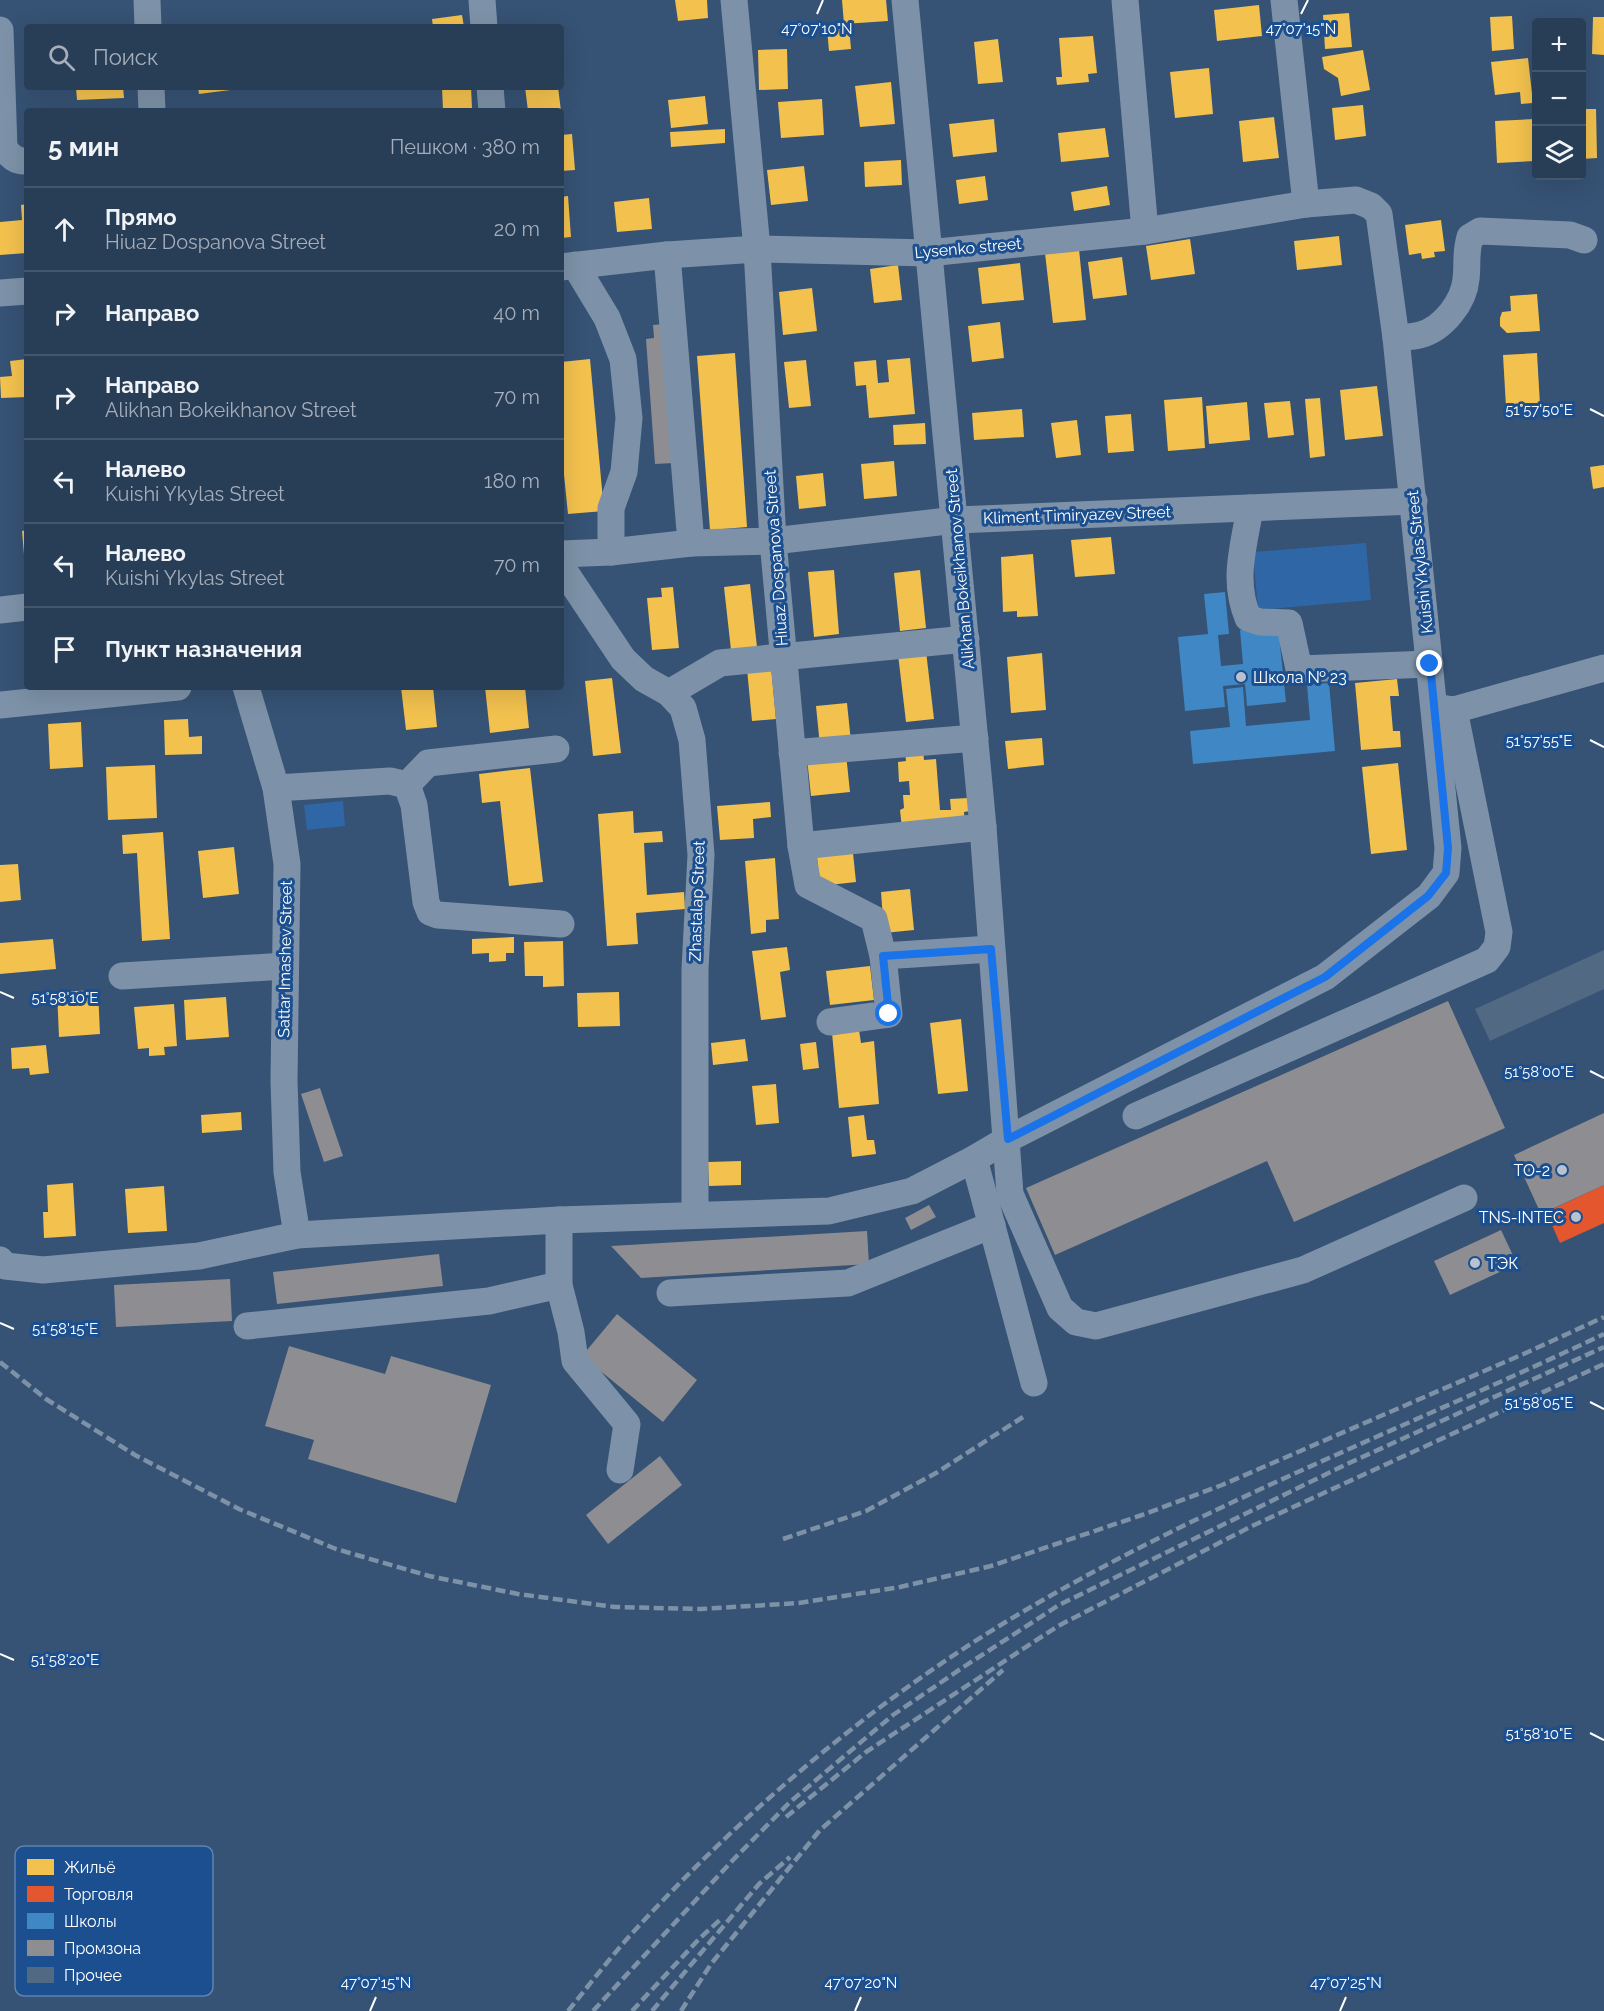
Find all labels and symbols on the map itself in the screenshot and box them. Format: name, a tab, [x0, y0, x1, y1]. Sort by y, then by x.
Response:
text: 47°07'10"N	[781, 20, 853, 38]
text: 47°07'15"N	[1266, 20, 1336, 38]
street label: Lysenko street	[914, 234, 1023, 262]
text: 51°57'50"E	[1505, 401, 1573, 419]
street label: Alikhan Bokeikhanov Street	[942, 467, 978, 670]
street label: Hiuaz Dospanova Street	[760, 469, 792, 647]
street label: Kuishi Ykylas Street	[1403, 489, 1437, 635]
street label: Kliment Timiryazev Street	[983, 502, 1172, 528]
route end	[1416, 650, 1442, 676]
place label: Школа № 23	[1253, 668, 1347, 687]
marker: Школа № 23	[1234, 670, 1248, 684]
text: 51°57'55"E	[1506, 732, 1572, 750]
street label: Zhastalap Street	[685, 839, 709, 962]
street label: Sattar Imashev Street	[274, 880, 296, 1038]
text: 51°58'10"E	[31, 989, 99, 1007]
route start	[875, 1000, 901, 1026]
text: 51°58'00"E	[1504, 1063, 1574, 1081]
place label: ТО-2	[1514, 1161, 1550, 1180]
marker: ТО-2	[1555, 1163, 1569, 1177]
place label: TNS-INTEC	[1479, 1208, 1564, 1227]
marker: TNS-INTEC	[1569, 1210, 1583, 1224]
place label: ТЭК	[1487, 1254, 1518, 1273]
marker: ТЭК	[1468, 1256, 1482, 1270]
text: 51°58'15"E	[32, 1320, 98, 1338]
text: 51°58'05"E	[1505, 1394, 1573, 1412]
text: 51°58'20"E	[31, 1651, 99, 1669]
text: 51°58'10"E	[1505, 1725, 1573, 1743]
legend	[15, 1846, 213, 1996]
text: Жильё	[64, 1858, 116, 1877]
text: Торговля	[64, 1885, 133, 1904]
text: Школы	[64, 1912, 117, 1931]
text: Промзона	[64, 1939, 141, 1958]
text: Прочее	[64, 1966, 122, 1985]
text: 47°07'15"N	[341, 1974, 411, 1992]
text: 47°07'20"N	[825, 1974, 897, 1992]
text: 47°07'25"N	[1310, 1974, 1382, 1992]

